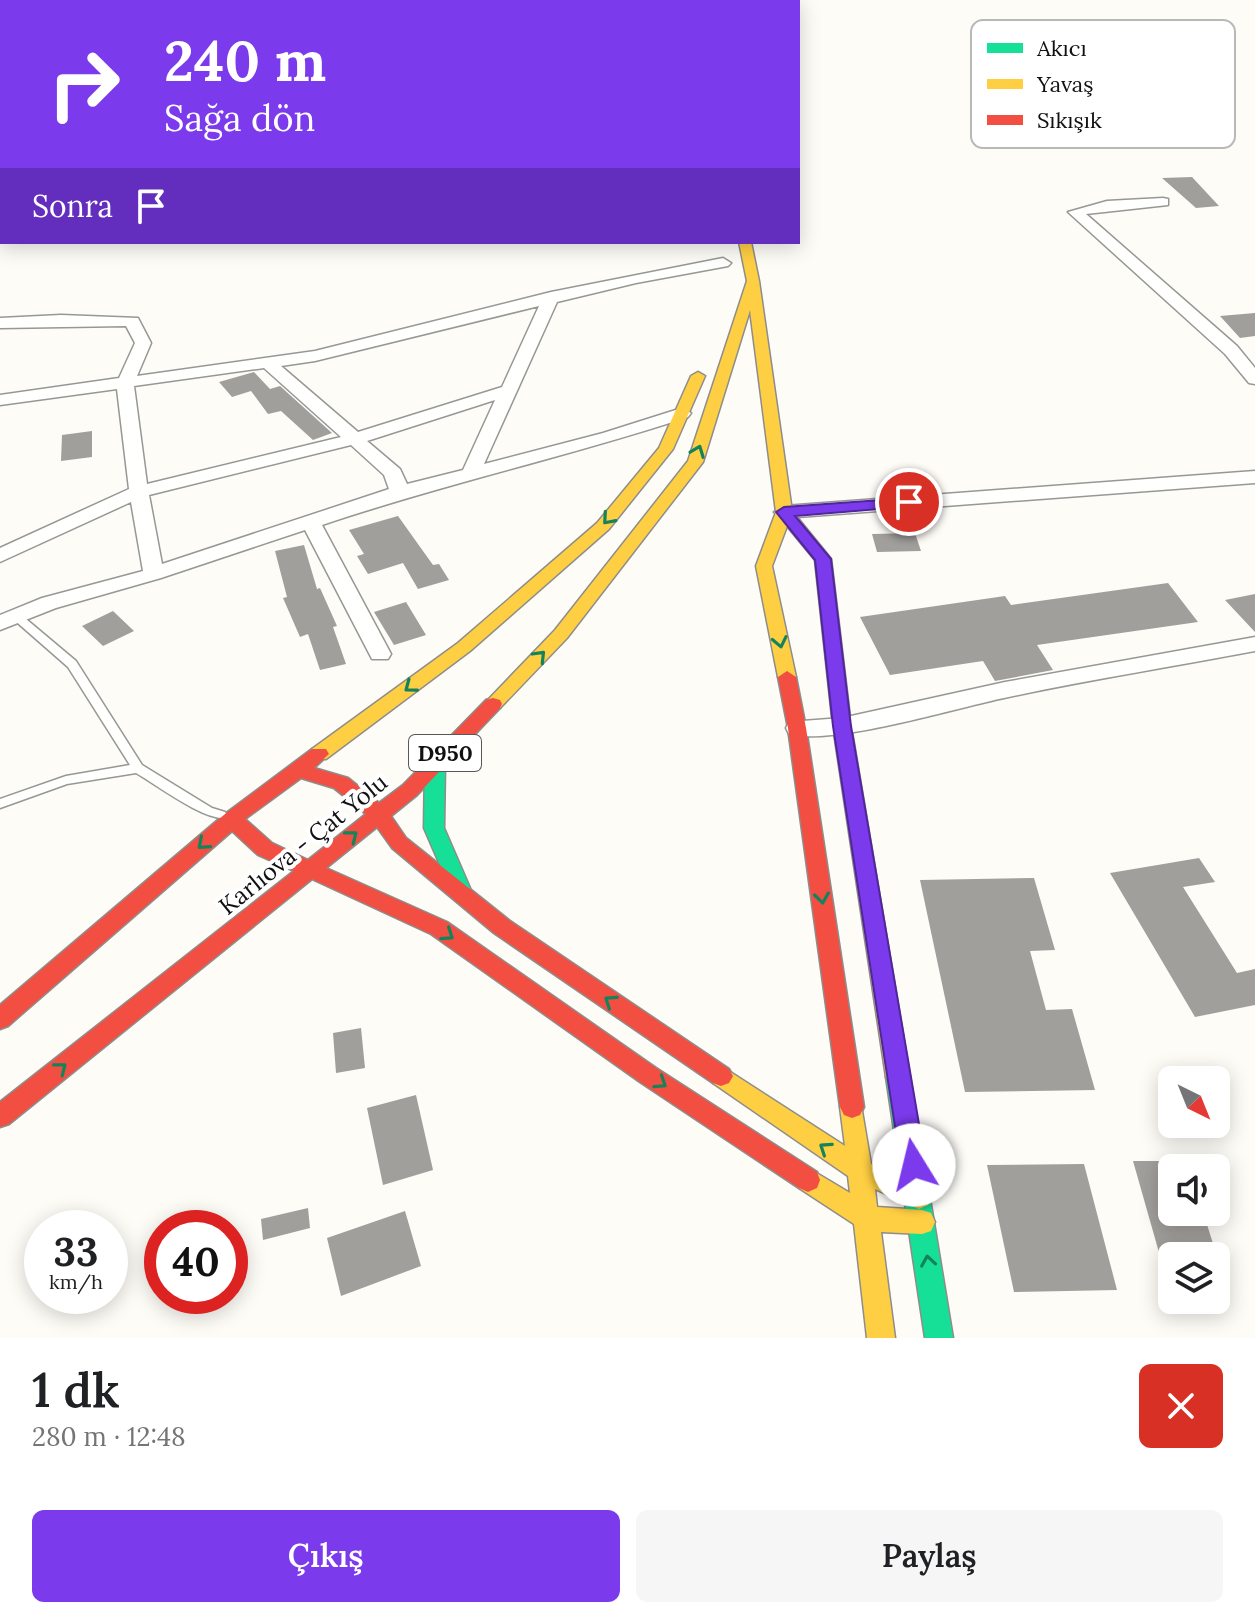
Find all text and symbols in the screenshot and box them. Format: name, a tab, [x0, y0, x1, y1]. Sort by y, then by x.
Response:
legend	[971, 20, 1235, 148]
text: 240 m	[164, 25, 326, 96]
icon: right	[32, 32, 136, 136]
text: Akıcı	[1036, 34, 1087, 62]
text: Yavaş	[1036, 70, 1093, 98]
text: Sağa dön	[164, 95, 315, 141]
text: Sıkışık	[1037, 106, 1102, 134]
icon: arrive	[129, 184, 173, 228]
text: Sonra	[32, 187, 113, 225]
one-way arrow	[688, 445, 705, 459]
pin	[875, 468, 943, 536]
icon: arrive	[887, 480, 931, 524]
one-way arrow	[603, 510, 618, 525]
one-way arrow	[770, 635, 787, 649]
one-way arrow	[530, 651, 545, 665]
one-way arrow	[404, 678, 419, 692]
road number: D950	[409, 735, 481, 771]
street label: Karlıova - Çat Yolu	[212, 767, 394, 921]
one-way arrow	[343, 831, 357, 846]
one-way arrow	[198, 835, 212, 849]
one-way arrow	[813, 892, 830, 905]
one-way arrow	[439, 925, 453, 940]
one-way arrow	[605, 996, 619, 1011]
one-way arrow	[52, 1063, 67, 1077]
north arrow	[1158, 1066, 1230, 1138]
map controls	[1158, 1066, 1230, 1314]
one-way arrow	[652, 1074, 667, 1089]
position arrow	[872, 1123, 956, 1207]
one-way arrow	[820, 1142, 834, 1157]
button: sound	[1158, 1154, 1230, 1226]
speed limit sign: 40	[144, 1210, 248, 1314]
text: 33	[54, 1226, 98, 1277]
button: layers	[1158, 1242, 1230, 1314]
one-way arrow	[920, 1254, 937, 1268]
text: km/h	[49, 1269, 103, 1294]
text: 1 dk	[32, 1359, 120, 1420]
button: close	[1139, 1364, 1223, 1448]
text: 280 m · 12:48	[32, 1420, 186, 1453]
button: Çıkış	[32, 1510, 620, 1602]
button: Paylaş	[636, 1510, 1223, 1602]

